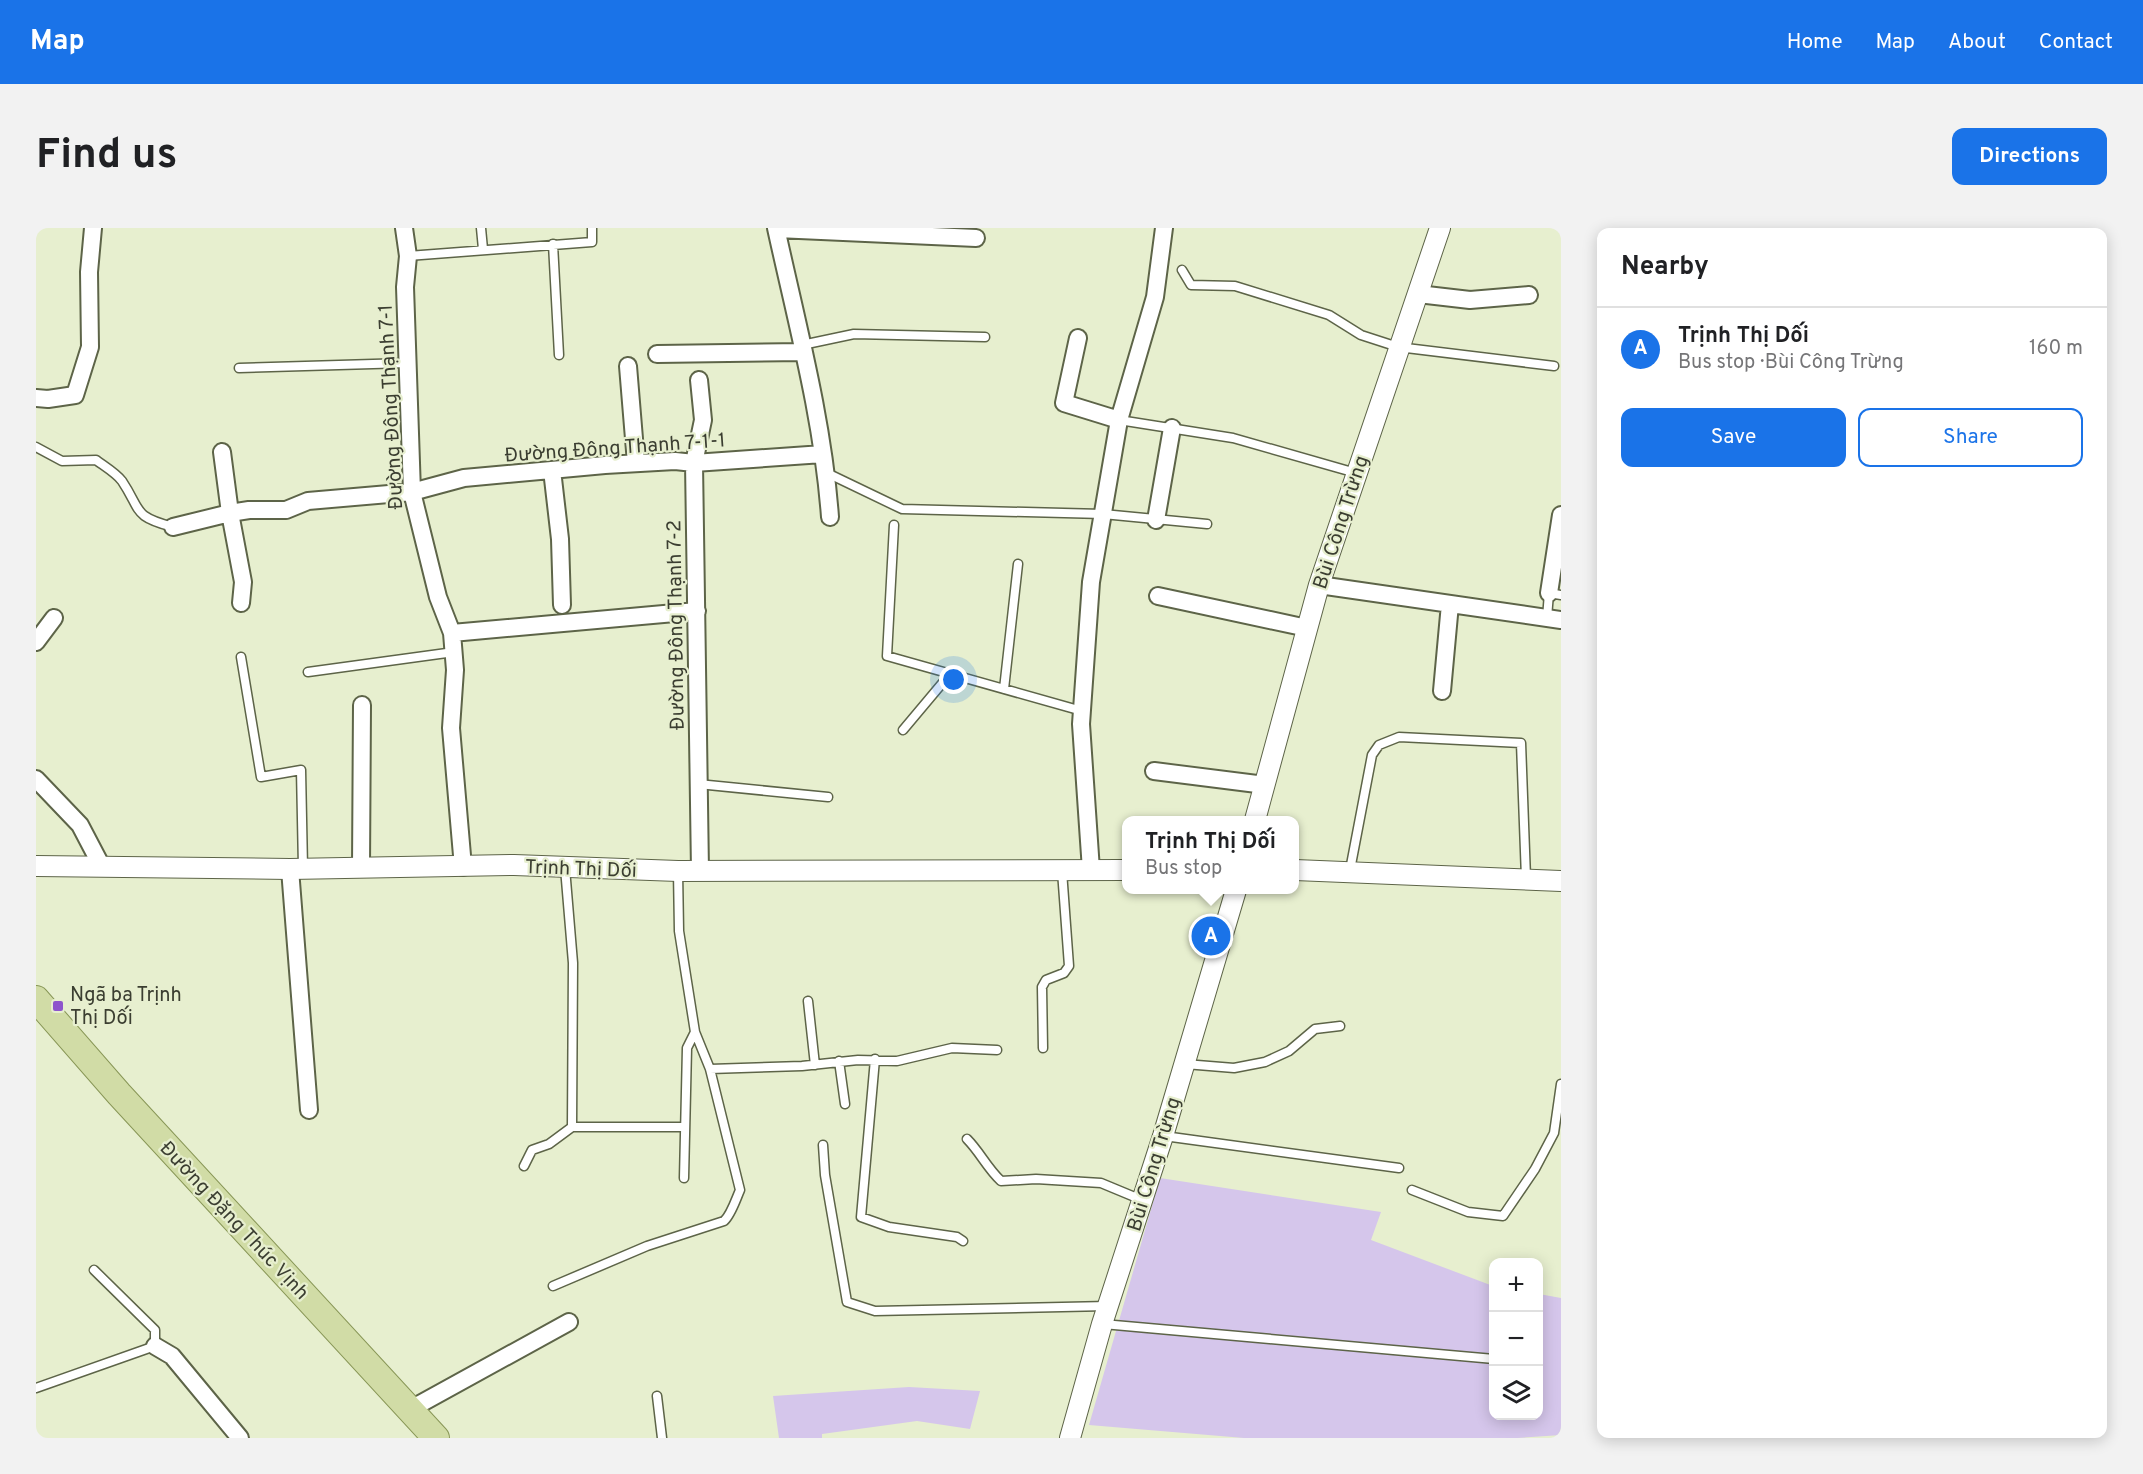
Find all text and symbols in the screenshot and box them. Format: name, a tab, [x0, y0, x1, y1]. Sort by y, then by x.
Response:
text: Map	[30, 24, 85, 60]
text: Home	[1787, 29, 1843, 56]
text: Map	[1876, 29, 1915, 56]
text: About	[1948, 29, 2006, 56]
text: Contact	[2039, 29, 2113, 56]
button: Directions	[1952, 128, 2107, 185]
text: Find us	[36, 130, 177, 183]
text: Nearby	[1621, 251, 1709, 284]
street label: Đường Đông Thạnh 7-1	[374, 304, 410, 510]
text: Trịnh Thị Dối	[1678, 323, 1809, 350]
text: A	[1633, 336, 1648, 362]
text: 160 m	[2029, 336, 2083, 362]
text: Bus stop · Bùi Công Trừng	[1678, 350, 1904, 376]
button: Save	[1621, 408, 1846, 467]
button: Share	[1858, 408, 2083, 467]
street label: Đường Đông Thạnh 7-1-1	[504, 428, 727, 470]
street label: Bùi Công Trừng	[1308, 453, 1376, 593]
street label: Đường Đông Thạnh 7-2	[662, 520, 692, 730]
your location	[939, 665, 968, 694]
popup	[1122, 816, 1299, 894]
text: Trịnh Thị Dối	[1145, 829, 1276, 856]
street label: Trịnh Thị Dối	[525, 854, 637, 885]
text: Bus stop	[1145, 856, 1222, 882]
pin: A	[1192, 914, 1230, 958]
place label: Ngã ba Trịnh Thị Dối	[70, 983, 182, 1032]
marker: Ngã ba Trịnh Thị Dối	[51, 999, 65, 1013]
street label: Bùi Công Trừng	[1122, 1094, 1188, 1235]
street label: Đường Đặng Thúc Vịnh	[153, 1137, 314, 1306]
map controls	[1489, 1258, 1543, 1420]
button: +	[1489, 1258, 1543, 1312]
button: −	[1489, 1312, 1543, 1366]
button: layers	[1489, 1366, 1543, 1420]

